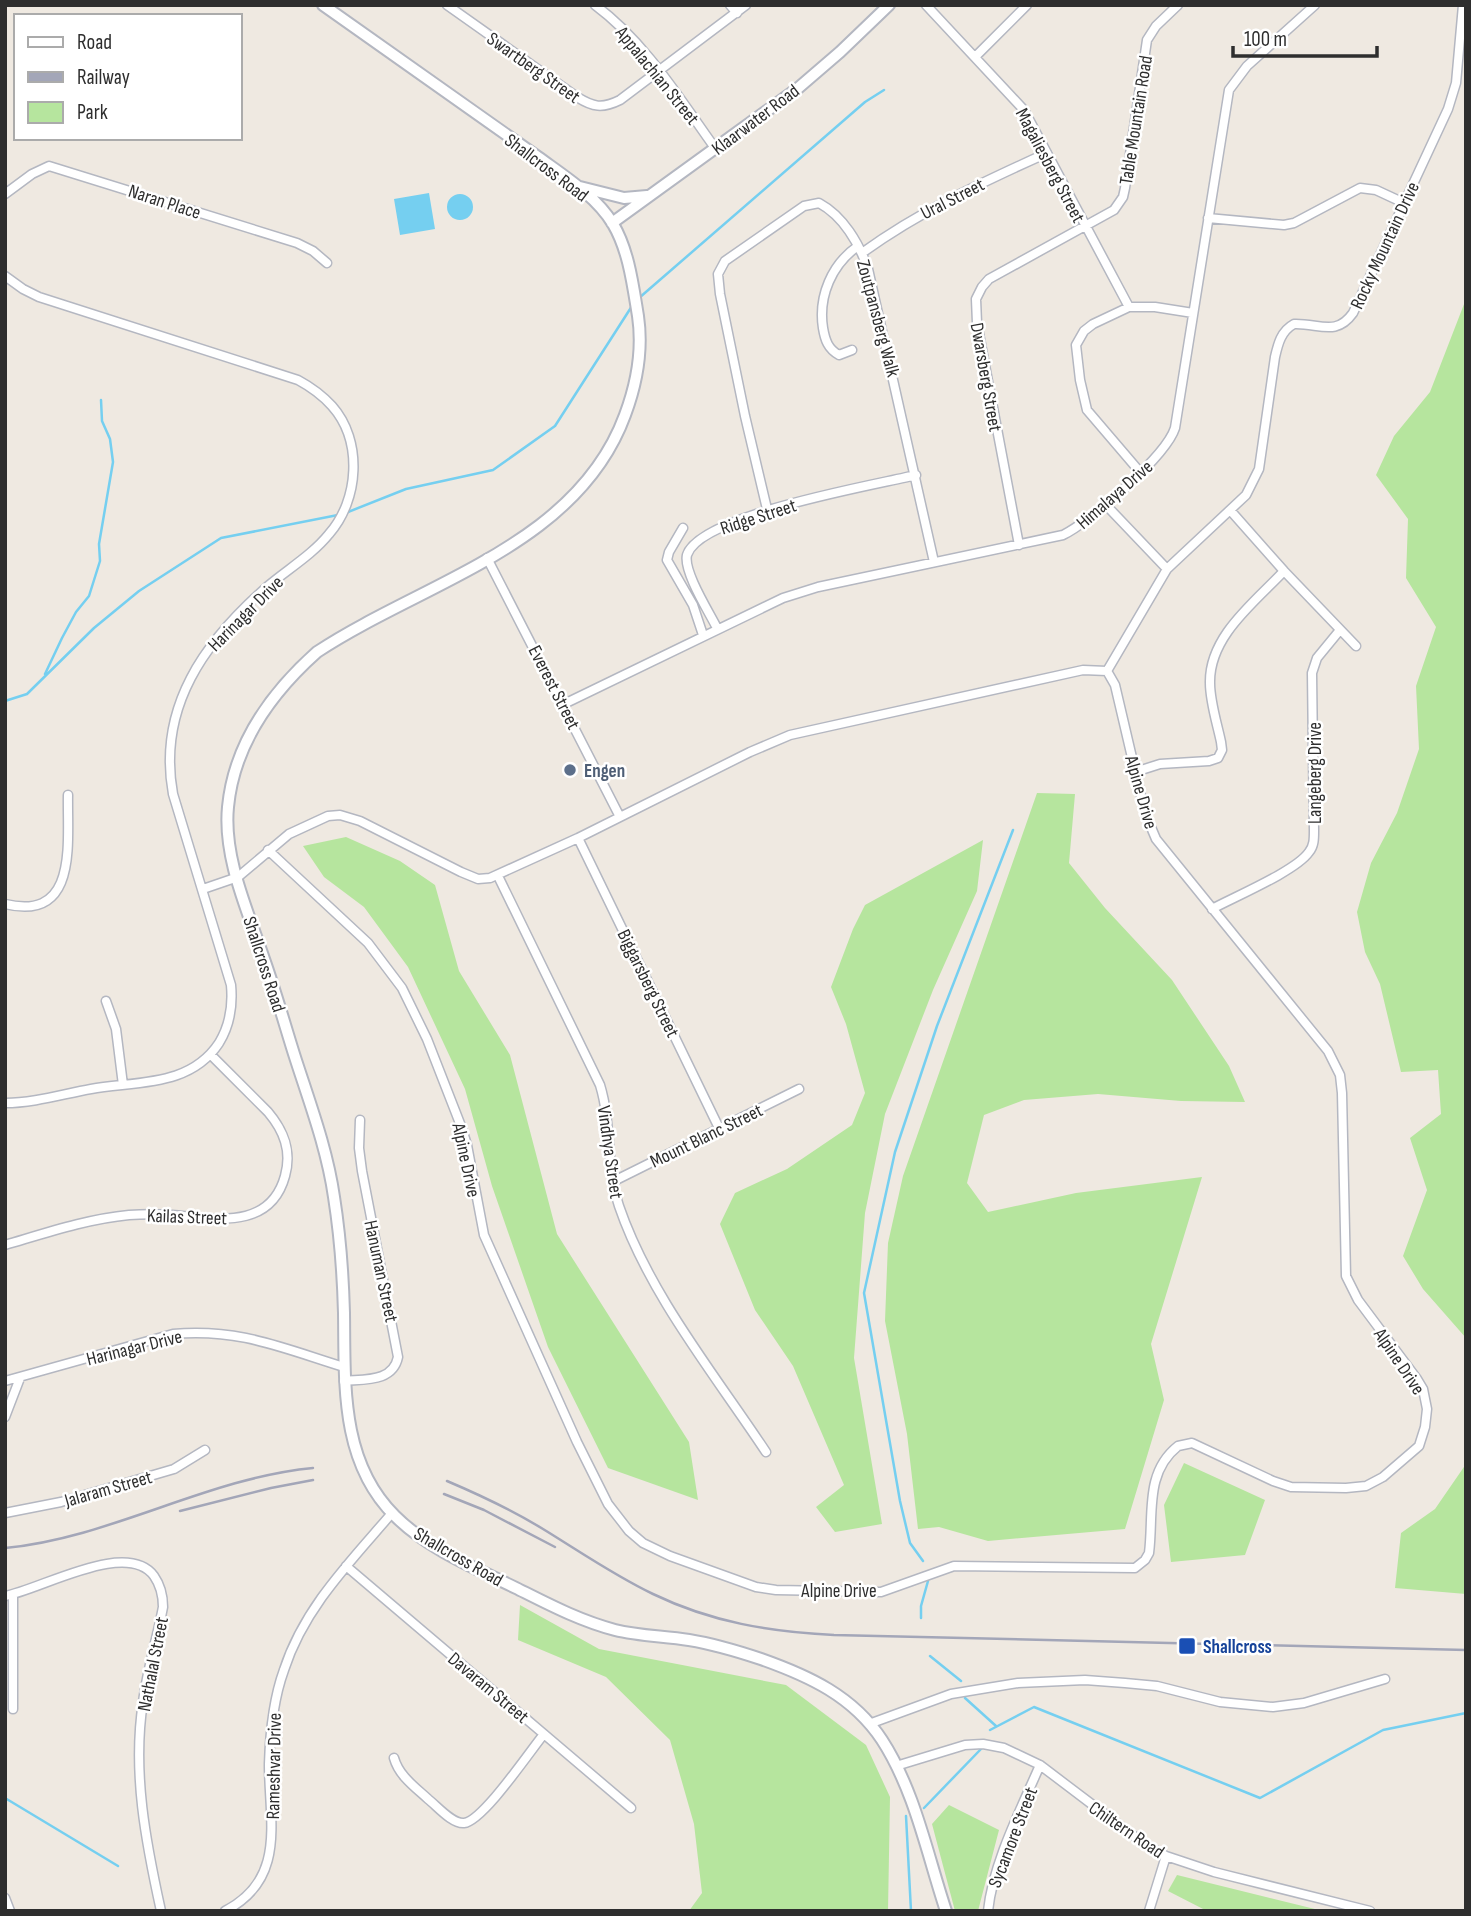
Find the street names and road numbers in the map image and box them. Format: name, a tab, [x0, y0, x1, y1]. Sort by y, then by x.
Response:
street label: Appalachian Street	[609, 21, 704, 130]
street label: Swartberg Street	[482, 28, 584, 109]
street label: Table Mountain Road	[1115, 54, 1158, 187]
street label: Klaarwater Road	[708, 80, 804, 161]
street label: Magaliesberg Street	[1010, 105, 1090, 227]
street label: Shallcross Road	[500, 129, 593, 207]
street label: Ural Street	[917, 173, 989, 225]
street label: Rocky Mountain Drive	[1346, 178, 1425, 313]
street label: Naran Place	[125, 180, 204, 225]
street label: Zoutpansberg Walk	[851, 257, 904, 380]
street label: Dwarsberg Street	[965, 321, 1006, 434]
street label: Himalaya Drive	[1072, 456, 1158, 535]
street label: Ridge Street	[718, 494, 800, 540]
street label: Harinagar Drive	[203, 571, 289, 657]
street label: Everest Street	[523, 642, 585, 734]
street label: Langeberg Drive	[1304, 722, 1327, 824]
street label: Alpine Drive	[1119, 752, 1162, 832]
street label: Shallcross Road	[237, 914, 290, 1015]
street label: Biggarsberg Street	[612, 926, 684, 1042]
street label: Mount Blanc Street	[647, 1099, 767, 1174]
street label: Vindhya Street	[592, 1104, 627, 1200]
street label: Alpine Drive	[446, 1120, 485, 1200]
street label: Kailas Street	[147, 1205, 228, 1230]
street label: Hanuman Street	[358, 1218, 403, 1325]
street label: Alpine Drive	[1368, 1323, 1429, 1399]
street label: Harinagar Drive	[84, 1325, 185, 1371]
street label: Jalaram Street	[61, 1466, 155, 1513]
street label: Shallcross Road	[410, 1523, 507, 1592]
street label: Alpine Drive	[800, 1580, 877, 1603]
street label: Nathalal Street	[133, 1615, 174, 1713]
street label: Davaram Street	[443, 1648, 533, 1729]
street label: Rameshvar Drive	[262, 1713, 287, 1820]
street label: Sycamore Street	[984, 1784, 1043, 1891]
street label: Chiltern Road	[1084, 1797, 1168, 1864]

